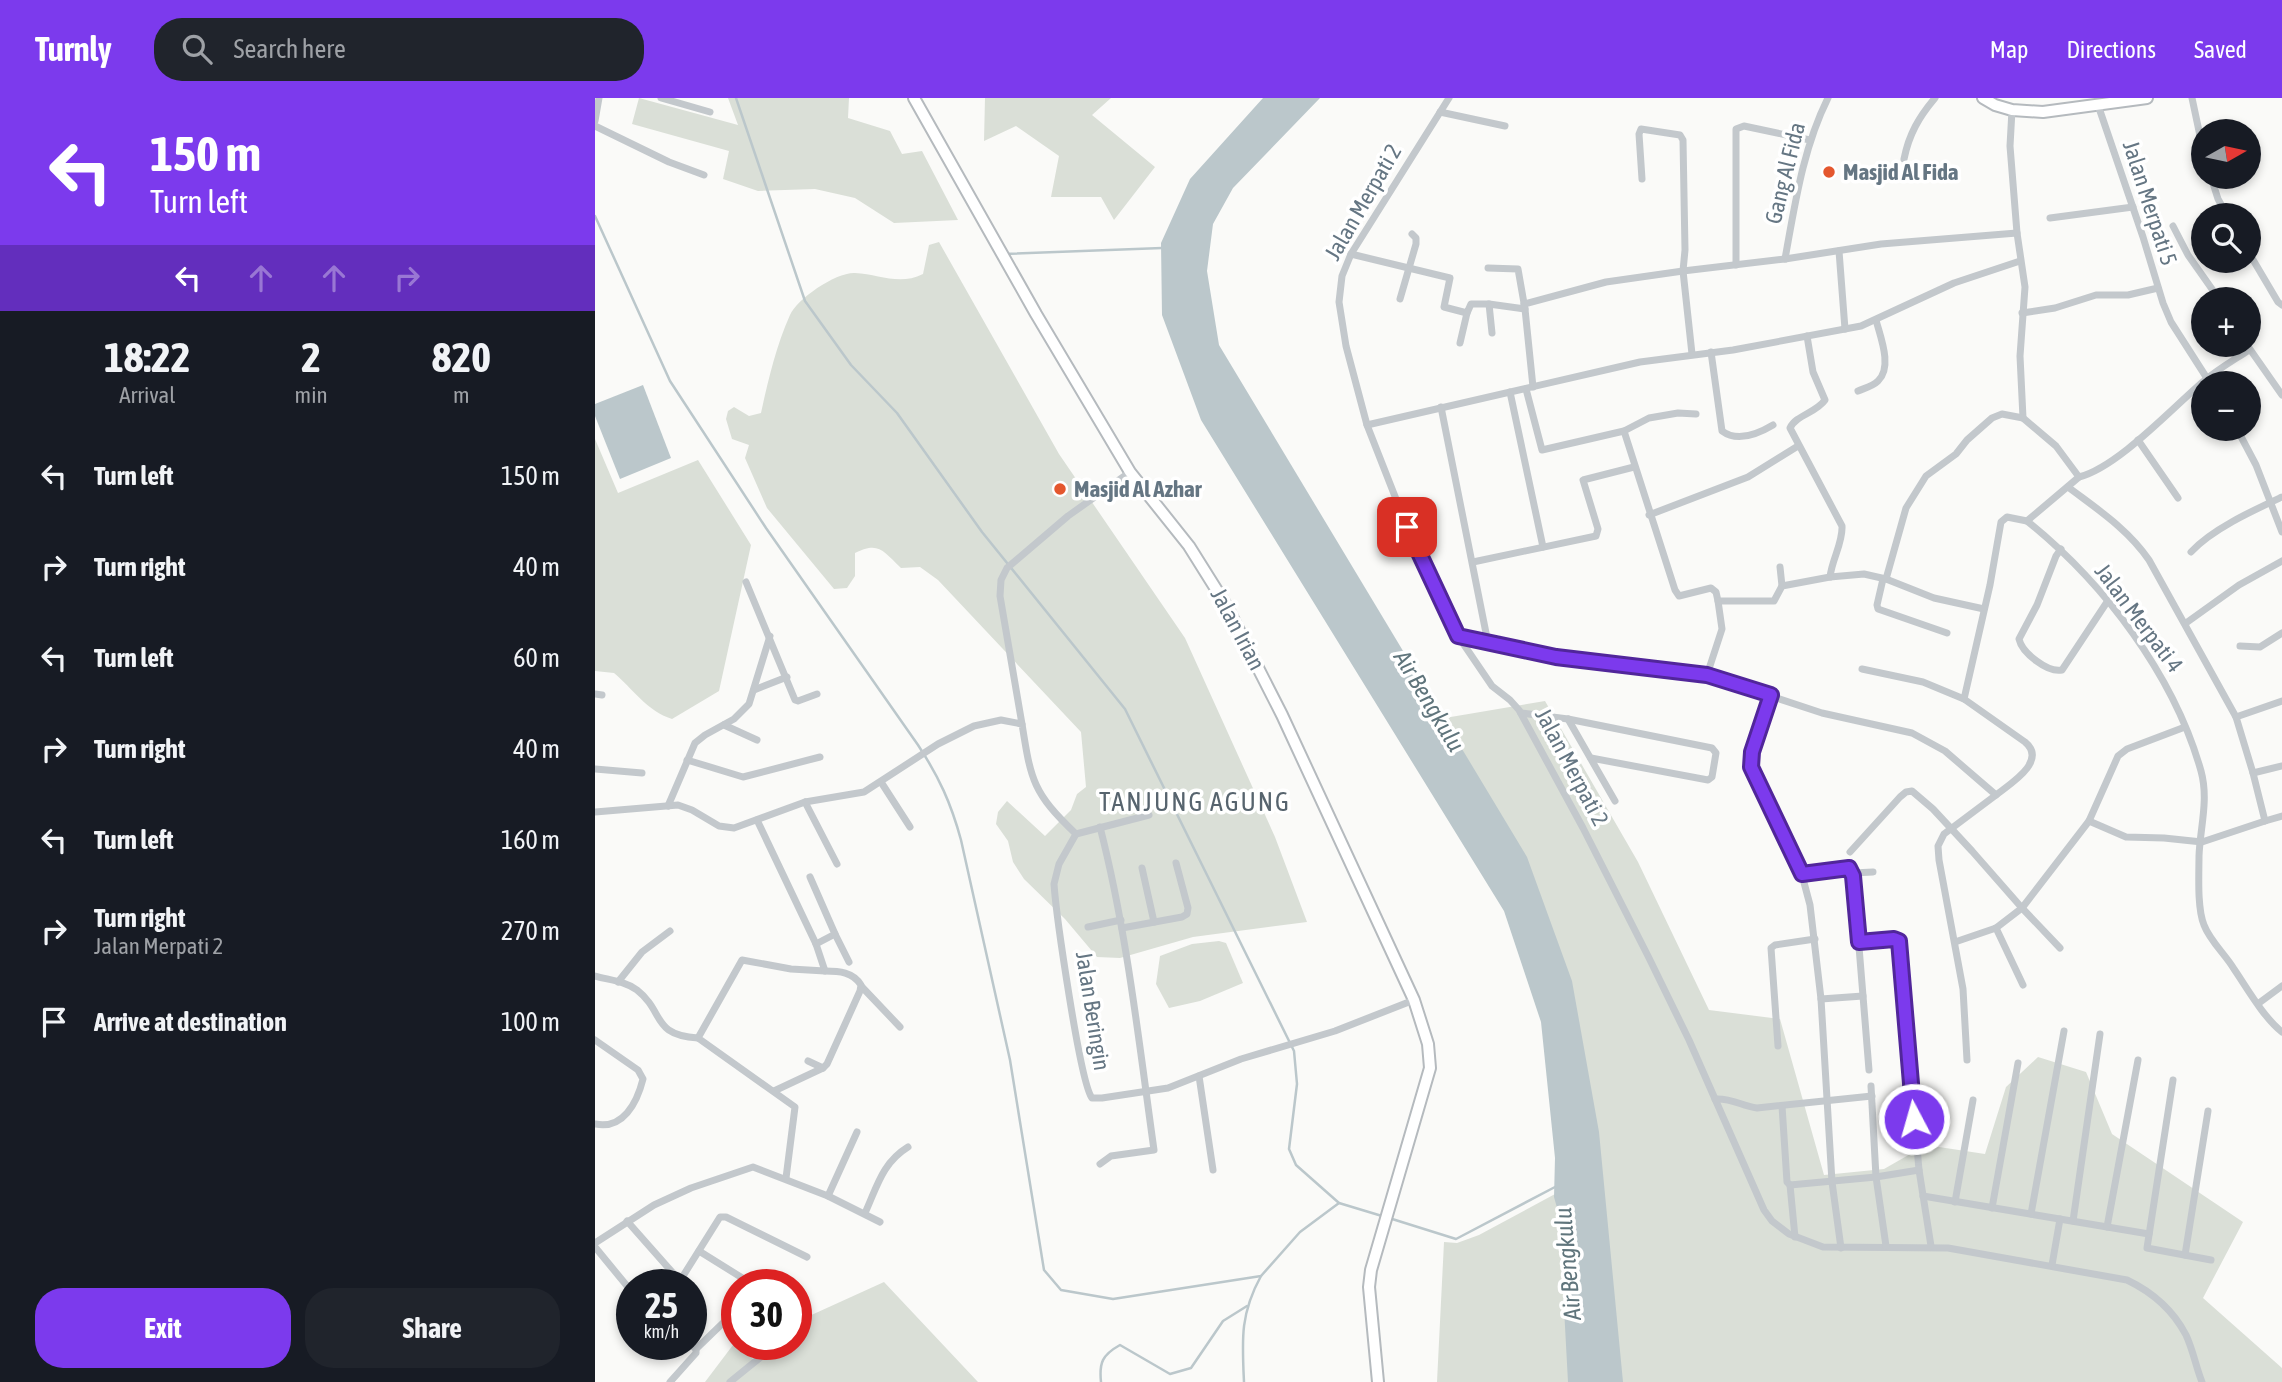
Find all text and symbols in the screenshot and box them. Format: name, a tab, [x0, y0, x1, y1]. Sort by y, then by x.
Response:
search box	[154, 18, 644, 81]
text: Turnly	[35, 30, 112, 68]
icon: search	[178, 30, 216, 68]
text: Search here	[234, 34, 346, 64]
text: Map	[1990, 36, 2028, 63]
text: Directions	[2066, 36, 2156, 63]
text: Saved	[2194, 36, 2247, 63]
north arrow	[2191, 119, 2261, 189]
map controls	[2191, 119, 2261, 441]
street label: Gang Al Fida	[1760, 120, 1810, 226]
text: 150 m	[150, 125, 261, 181]
icon: left	[35, 126, 126, 217]
street label: Jalan Merpati 5	[2118, 138, 2182, 268]
street label: Jalan Merpati 2	[1319, 140, 1407, 264]
place label: Masjid Al Fida	[1843, 159, 1959, 185]
marker: Masjid Al Fida	[1821, 164, 1837, 180]
text: Turn left	[150, 183, 248, 220]
button: search	[2191, 203, 2261, 273]
icon: left	[169, 259, 207, 297]
icon: ahead	[242, 259, 280, 297]
icon: ahead	[315, 259, 353, 297]
icon: right	[388, 259, 426, 297]
button: +	[2191, 287, 2261, 357]
text: 18:22	[104, 333, 191, 381]
text: 2	[301, 333, 321, 381]
text: 820	[432, 333, 491, 381]
button: −	[2191, 371, 2261, 441]
text: Arrival	[119, 382, 175, 408]
text: min	[295, 382, 328, 408]
text: m	[453, 382, 470, 408]
icon: left	[35, 457, 73, 495]
text: Turn left	[94, 461, 174, 491]
text: 150 m	[501, 461, 560, 491]
place label: Masjid Al Azhar	[1074, 476, 1203, 502]
marker: Masjid Al Azhar	[1052, 481, 1068, 497]
pin	[1377, 497, 1437, 557]
icon: arrive	[1388, 508, 1426, 546]
icon: right	[35, 548, 73, 586]
text: Turn right	[94, 552, 185, 582]
text: 40 m	[513, 552, 560, 582]
street label: Jalan Merpati 4	[2090, 559, 2188, 677]
street label: Jalan Irian	[1206, 584, 1270, 674]
icon: left	[35, 639, 73, 677]
text: Turn left	[94, 643, 174, 673]
text: 60 m	[513, 643, 560, 673]
water label: Air Bengkulu	[1388, 645, 1470, 756]
street label: Jalan Merpati 2	[1530, 704, 1614, 830]
icon: right	[35, 730, 73, 768]
text: Turn right	[94, 734, 185, 764]
text: 40 m	[513, 734, 560, 764]
district label: TANJUNG AGUNG	[1099, 787, 1291, 817]
icon: left	[35, 821, 73, 859]
text: Turn left	[94, 825, 174, 855]
text: 160 m	[501, 825, 560, 855]
text: Turn right	[94, 903, 185, 933]
icon: right	[35, 912, 73, 950]
text: 270 m	[501, 916, 560, 946]
text: Jalan Merpati 2	[94, 933, 223, 959]
street label: Jalan Beringin	[1071, 950, 1115, 1072]
icon: arrive	[35, 1003, 73, 1041]
text: Arrive at destination	[94, 1007, 287, 1037]
text: 100 m	[501, 1007, 560, 1037]
position arrow	[1877, 1082, 1951, 1156]
water label: Air Bengkulu	[1549, 1206, 1586, 1322]
speed limit sign: 30	[721, 1269, 812, 1360]
text: 25	[645, 1285, 678, 1325]
button: Exit	[35, 1288, 291, 1368]
button: Share	[305, 1288, 560, 1368]
text: km/h	[644, 1321, 679, 1342]

